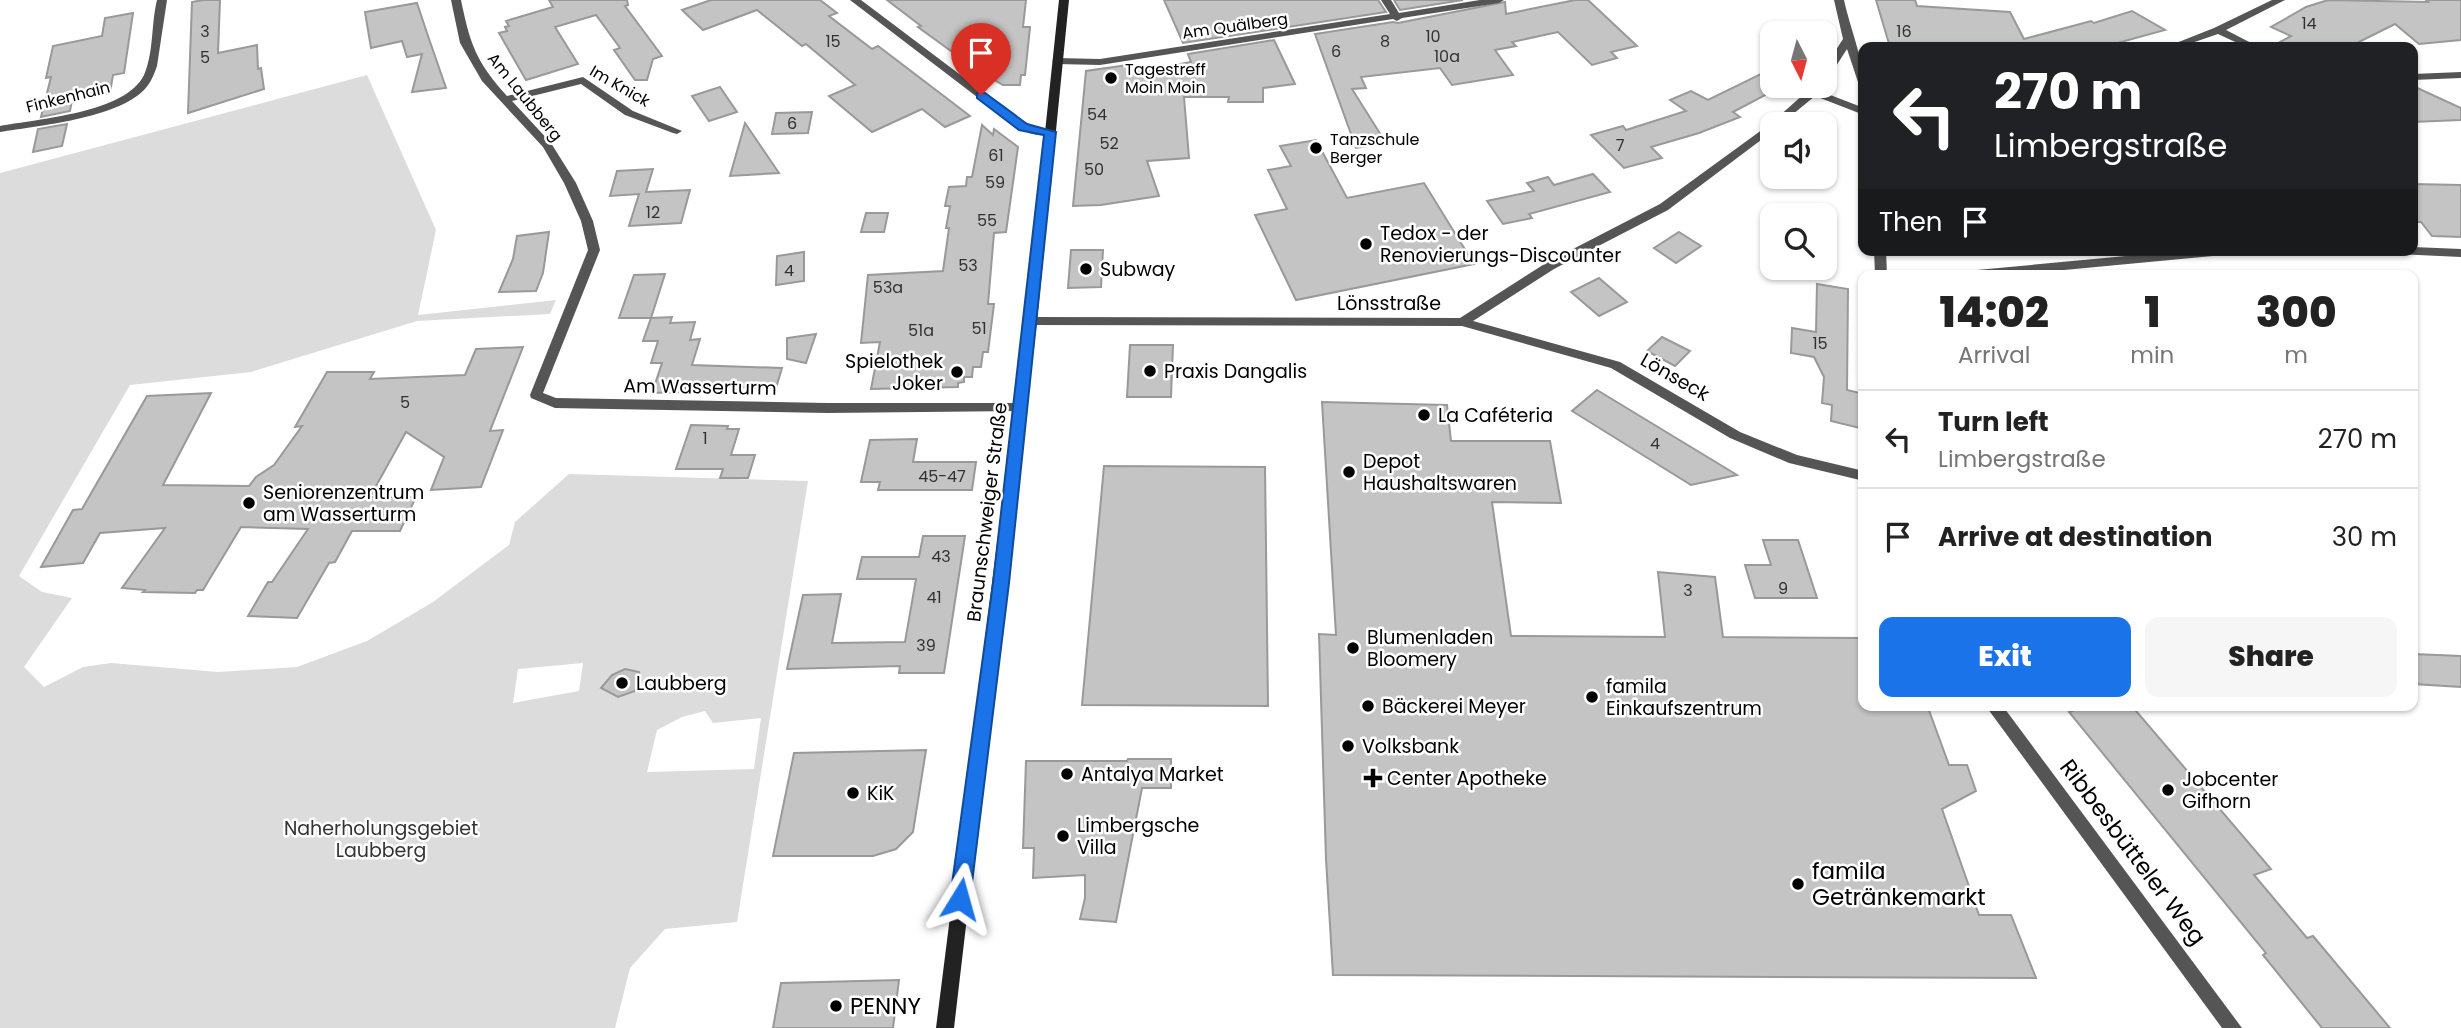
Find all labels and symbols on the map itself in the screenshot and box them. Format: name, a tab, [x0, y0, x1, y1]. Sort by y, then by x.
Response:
street label: Am Quälberg	[1181, 7, 1289, 45]
house number: 14	[2301, 12, 2317, 35]
house number: 3	[200, 20, 210, 43]
house number: 16	[1896, 20, 1912, 43]
north arrow	[1760, 21, 1838, 98]
pin	[951, 23, 1011, 95]
house number: 10	[1425, 25, 1441, 48]
house number: 15	[825, 30, 841, 53]
house number: 8	[1380, 30, 1390, 53]
house number: 6	[1331, 40, 1341, 63]
house number: 10a	[1434, 45, 1460, 68]
house number: 5	[200, 46, 210, 69]
street label: Am Laubberg	[482, 48, 568, 146]
place label: Tagestreff Moin Moin	[1125, 58, 1206, 99]
street label: Im Knick	[585, 59, 655, 113]
marker: Tagestreff Moin Moin	[1103, 70, 1119, 86]
street label: Finkenhain	[24, 75, 112, 119]
house number: 54	[1087, 103, 1107, 126]
house number: 6	[787, 112, 797, 135]
place label: Tanzschule Berger	[1330, 128, 1419, 169]
house number: 52	[1099, 132, 1119, 155]
house number: 7	[1616, 134, 1625, 157]
marker: Tanzschule Berger	[1308, 140, 1324, 156]
house number: 61	[988, 144, 1004, 167]
house number: 50	[1084, 158, 1104, 181]
house number: 59	[985, 171, 1005, 194]
house number: 12	[646, 201, 660, 224]
house number: 55	[977, 209, 997, 232]
place label: Tedox - der Renovierungs-Discounter	[1380, 220, 1621, 269]
marker: Tedox - der Renovierungs-Discounter	[1358, 236, 1374, 252]
house number: 53	[958, 254, 978, 277]
place label: Subway	[1100, 256, 1176, 283]
house number: 4	[784, 259, 794, 282]
marker: Subway	[1078, 261, 1094, 277]
house number: 53a	[873, 276, 903, 299]
street label: Lönsstraße	[1337, 290, 1441, 317]
house number: 51	[971, 317, 987, 340]
house number: 51a	[908, 319, 934, 342]
house number: 15	[1812, 332, 1828, 355]
street label: Lönseck	[1636, 346, 1715, 408]
place label: Spielothek Joker	[845, 348, 943, 397]
place label: Praxis Dangalis	[1164, 358, 1307, 385]
marker: Praxis Dangalis	[1142, 363, 1158, 379]
marker: Spielothek Joker	[949, 364, 965, 380]
street label: Am Wasserturm	[623, 372, 777, 402]
house number: 5	[400, 391, 410, 414]
street label: Braunschweiger Straße	[960, 401, 1014, 623]
place label: La Caféteria	[1438, 402, 1553, 429]
marker: La Caféteria	[1416, 407, 1432, 423]
house number: 1	[702, 427, 708, 450]
house number: 4	[1650, 432, 1660, 455]
place label: Depot Haushaltswaren	[1363, 448, 1517, 497]
marker: Depot Haushaltswaren	[1341, 464, 1357, 480]
house number: 45-47	[918, 465, 966, 488]
place label: Seniorenzentrum am Wasserturm	[263, 479, 424, 528]
marker: Seniorenzentrum am Wasserturm	[241, 495, 257, 511]
house number: 43	[931, 545, 951, 568]
house number: 9	[1778, 577, 1788, 600]
house number: 3	[1683, 579, 1693, 602]
house number: 41	[926, 586, 942, 609]
place label: Blumenladen Bloomery	[1367, 624, 1493, 673]
house number: 39	[916, 634, 936, 657]
marker: Blumenladen Bloomery	[1345, 640, 1361, 656]
place label: Laubberg	[636, 670, 727, 697]
place label: famila Einkaufszentrum	[1606, 673, 1762, 722]
marker: Laubberg	[614, 675, 630, 691]
marker: famila Einkaufszentrum	[1584, 689, 1600, 705]
place label: Bäckerei Meyer	[1382, 693, 1526, 720]
marker: Bäckerei Meyer	[1360, 698, 1376, 714]
place label: Volksbank	[1362, 733, 1459, 760]
marker: Volksbank	[1340, 738, 1356, 754]
street label: Ribbesbütteler Weg	[2052, 752, 2214, 952]
place label: Antalya Market	[1081, 761, 1224, 788]
place label: Center Apotheke	[1387, 765, 1547, 792]
marker: Antalya Market	[1059, 766, 1075, 782]
place label: Jobcenter Gifhorn	[2182, 766, 2278, 815]
marker: Center Apotheke	[1365, 770, 1381, 786]
place label: KiK	[867, 780, 894, 807]
marker: Jobcenter Gifhorn	[2160, 782, 2176, 798]
marker: KiK	[845, 785, 861, 801]
place label: Limbergsche Villa	[1077, 812, 1199, 861]
park label: Naherholungsgebiet Laubberg	[284, 815, 478, 864]
marker: Limbergsche Villa	[1055, 828, 1071, 844]
place label: famila Getränkemarkt	[1812, 855, 1986, 913]
position arrow	[923, 862, 997, 936]
marker: famila Getränkemarkt	[1790, 876, 1806, 892]
place label: PENNY	[850, 990, 921, 1022]
marker: PENNY	[828, 998, 844, 1014]

